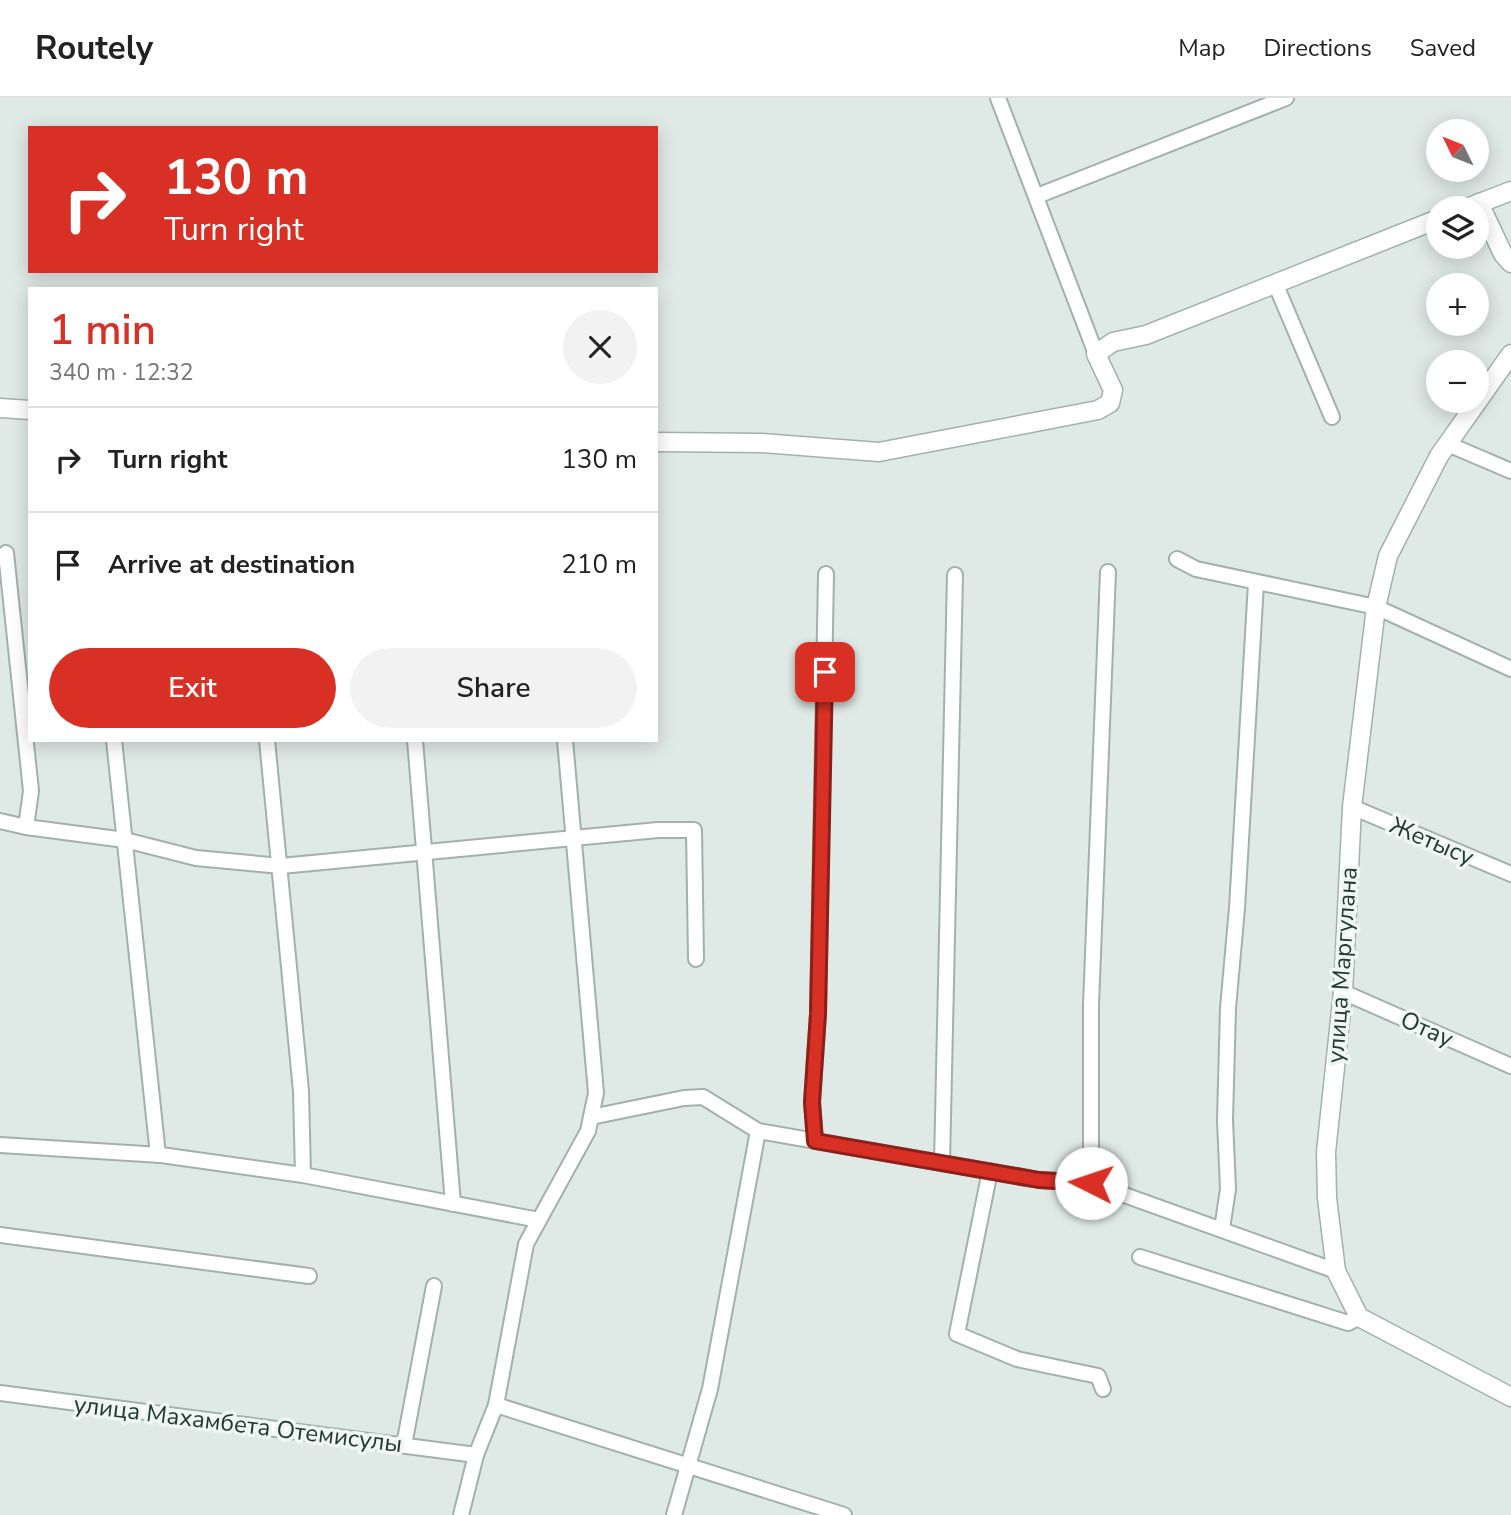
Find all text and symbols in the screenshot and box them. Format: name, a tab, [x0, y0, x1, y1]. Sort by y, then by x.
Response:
text: Routely	[35, 26, 153, 71]
text: Map	[1178, 32, 1225, 64]
text: Directions	[1263, 32, 1372, 64]
text: Saved	[1410, 32, 1476, 64]
north arrow	[1426, 119, 1489, 182]
map controls	[1426, 119, 1489, 413]
text: 130 m	[164, 144, 308, 211]
icon: right	[49, 154, 140, 245]
button: layers	[1426, 196, 1489, 259]
text: Turn right	[164, 208, 304, 251]
button: +	[1426, 273, 1489, 336]
text: 1 min	[49, 302, 156, 359]
button: close	[563, 310, 637, 384]
button: −	[1426, 350, 1489, 413]
text: 340 m · 12:32	[49, 357, 194, 388]
icon: right	[49, 441, 87, 479]
text: Turn right	[108, 442, 227, 477]
text: 130 m	[561, 442, 637, 477]
icon: arrive	[49, 546, 87, 584]
text: Arrive at destination	[108, 547, 355, 582]
text: 210 m	[561, 547, 637, 582]
pin	[795, 642, 855, 702]
button: Exit	[49, 648, 336, 728]
button: Share	[350, 648, 637, 728]
icon: arrive	[806, 653, 844, 691]
street label: Жетысу	[1385, 809, 1479, 873]
street label: улица Маргулана	[1319, 866, 1365, 1064]
street label: Отау	[1396, 1003, 1459, 1055]
position arrow	[1054, 1146, 1128, 1220]
street label: улица Махамбета Отемисулы	[72, 1388, 404, 1460]

